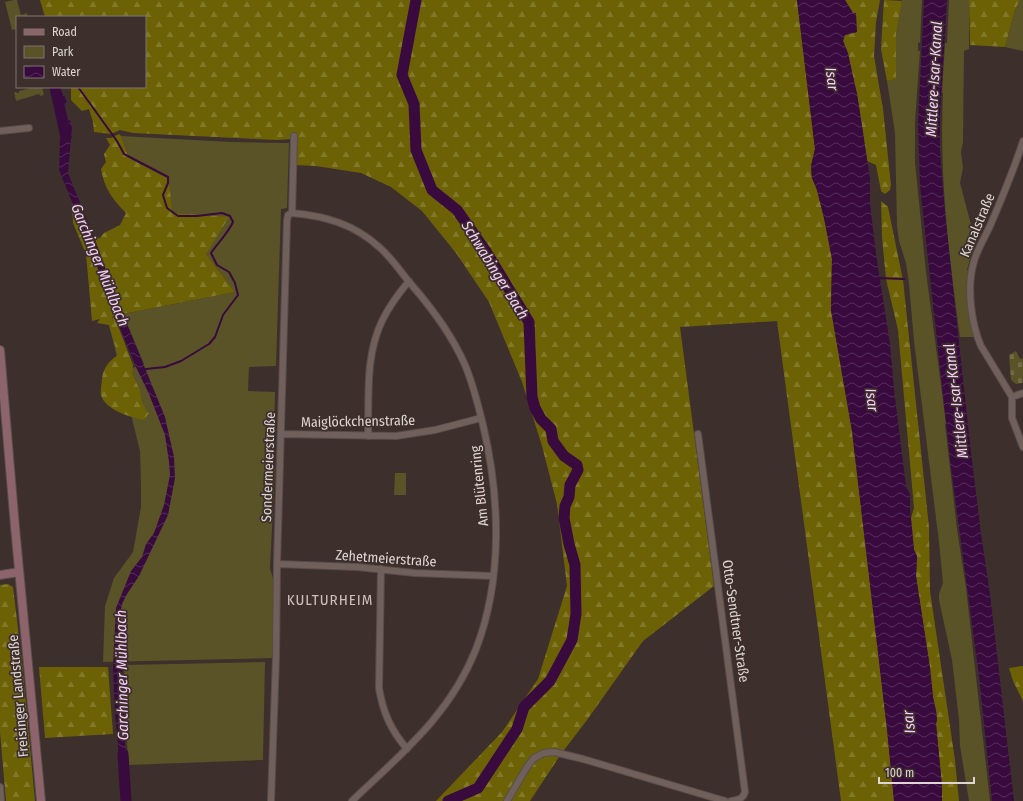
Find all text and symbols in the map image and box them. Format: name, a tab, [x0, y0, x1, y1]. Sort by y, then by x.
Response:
legend	[16, 16, 146, 88]
water label: Mittlere-Isar-Kanal	[922, 21, 946, 137]
text: Road	[52, 25, 77, 39]
text: Park	[52, 45, 74, 59]
text: Water	[52, 65, 81, 79]
water label: Isar	[822, 66, 842, 92]
street label: Kanalstraße	[956, 190, 999, 260]
water label: Garchinger Mühlbach	[67, 201, 133, 329]
water label: Schwabinger Bach	[457, 217, 532, 322]
water label: Mittlere-Isar-Kanal	[940, 343, 972, 459]
water label: Isar	[862, 387, 882, 413]
street label: Sondermeierstraße	[258, 412, 279, 522]
street label: Maiglöckchenstraße	[301, 412, 415, 431]
street label: Am Blütenring	[467, 444, 492, 527]
street label: Zehetmeierstraße	[335, 546, 437, 571]
street label: Otto-Sendtner-Straße	[718, 559, 753, 684]
district label: KULTURHEIM	[287, 591, 373, 609]
water label: Garchinger Mühlbach	[112, 610, 132, 740]
street label: Freisinger Landstraße	[5, 634, 32, 758]
water label: Isar	[899, 709, 919, 735]
scale bar	[879, 759, 974, 785]
text: 100 m	[885, 766, 914, 780]

